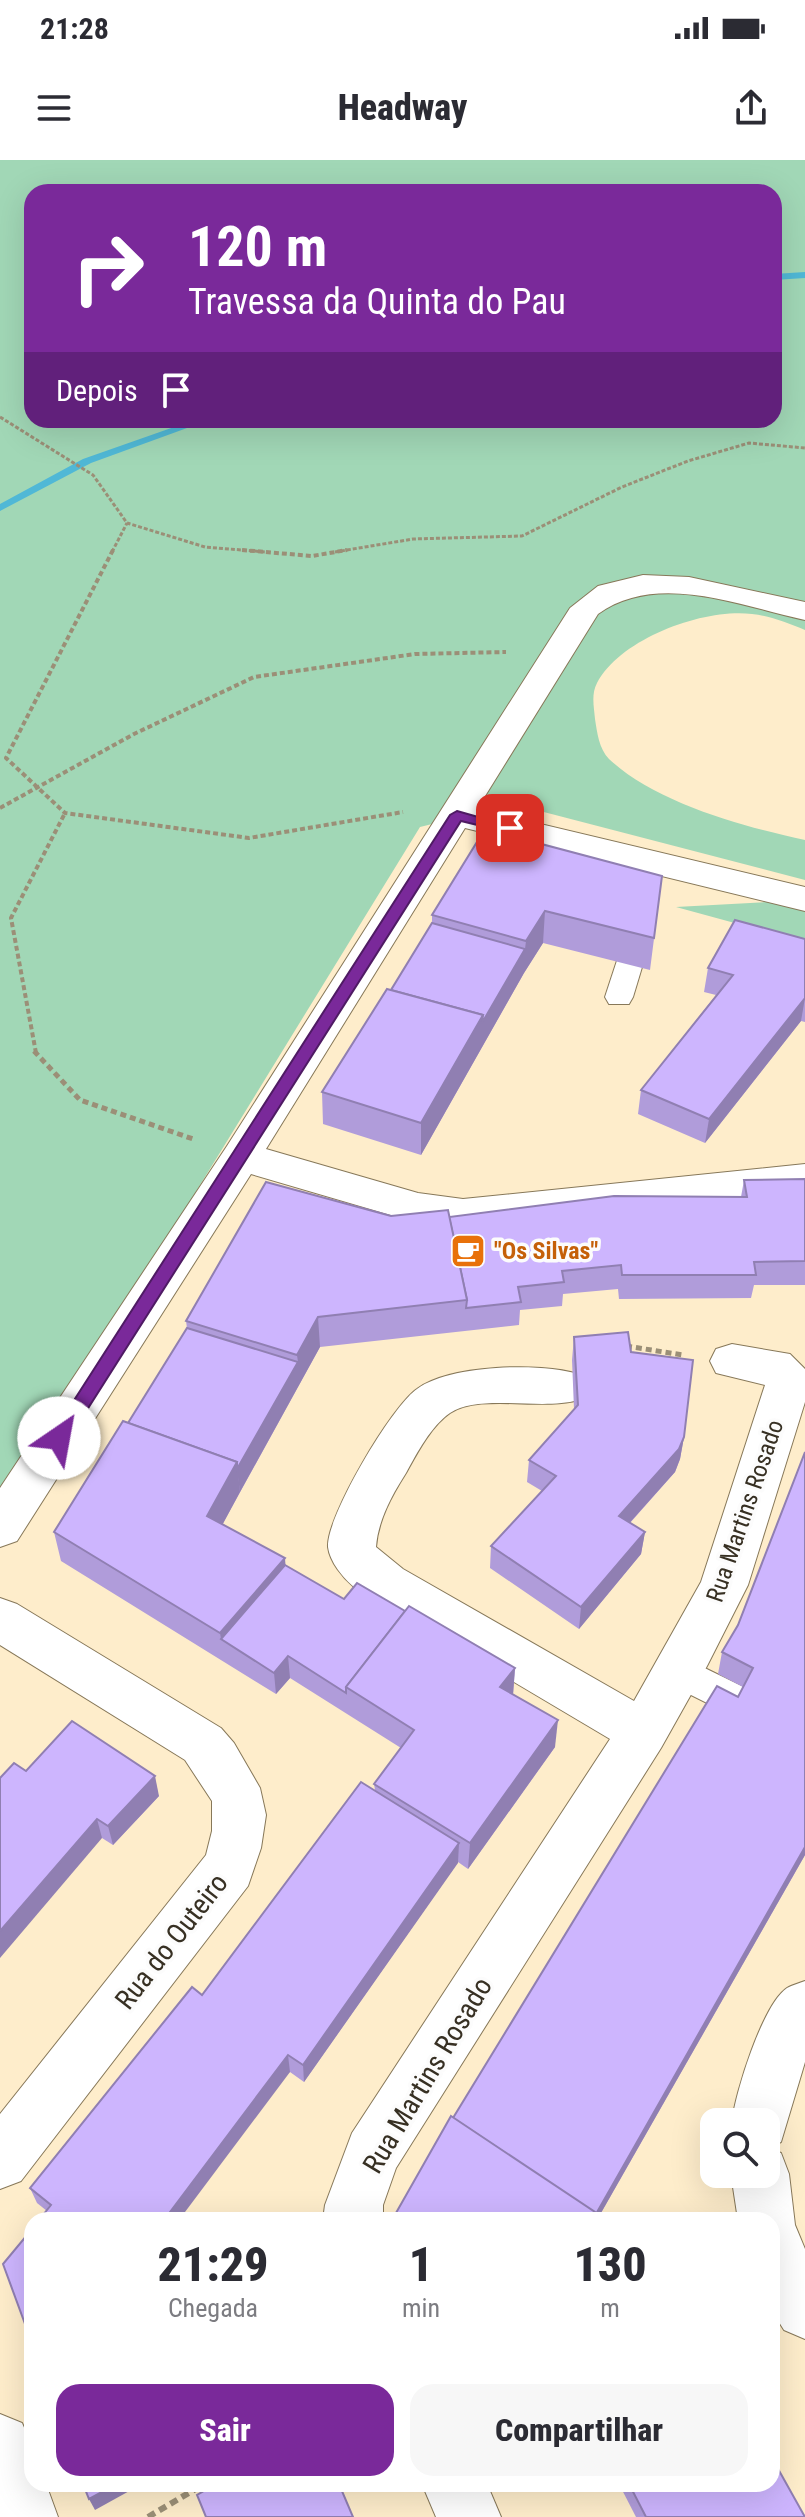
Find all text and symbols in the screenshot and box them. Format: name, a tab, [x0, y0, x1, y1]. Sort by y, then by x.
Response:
text: 21:28	[40, 11, 109, 46]
icon: menu	[32, 86, 76, 130]
icon: share	[729, 86, 773, 130]
text: Headway	[338, 87, 467, 129]
text: 120 m	[188, 214, 327, 280]
icon: right	[56, 216, 160, 320]
text: Travessa da Quinta do Pau	[188, 281, 566, 323]
icon: arrive	[154, 368, 198, 412]
text: Depois	[56, 373, 138, 408]
pin	[476, 794, 544, 862]
icon: arrive	[488, 806, 532, 850]
cafe icon: "Os Silvas"	[449, 1232, 487, 1270]
place label: "Os Silvas"	[494, 1237, 598, 1265]
position arrow	[17, 1396, 101, 1480]
street label: Rua Martins Rosado	[701, 1416, 789, 1606]
street label: Rua do Outeiro	[108, 1867, 235, 2016]
street label: Rua Martins Rosado	[356, 1971, 499, 2179]
map controls	[700, 2108, 780, 2188]
button: search	[700, 2108, 780, 2188]
text: 21:29	[157, 2236, 269, 2293]
text: 1	[409, 2236, 433, 2293]
text: 130	[573, 2236, 647, 2293]
text: Chegada	[168, 2293, 258, 2323]
text: min	[402, 2293, 440, 2323]
text: m	[600, 2293, 620, 2323]
button: Sair	[56, 2384, 394, 2476]
button: Compartilhar	[410, 2384, 748, 2476]

